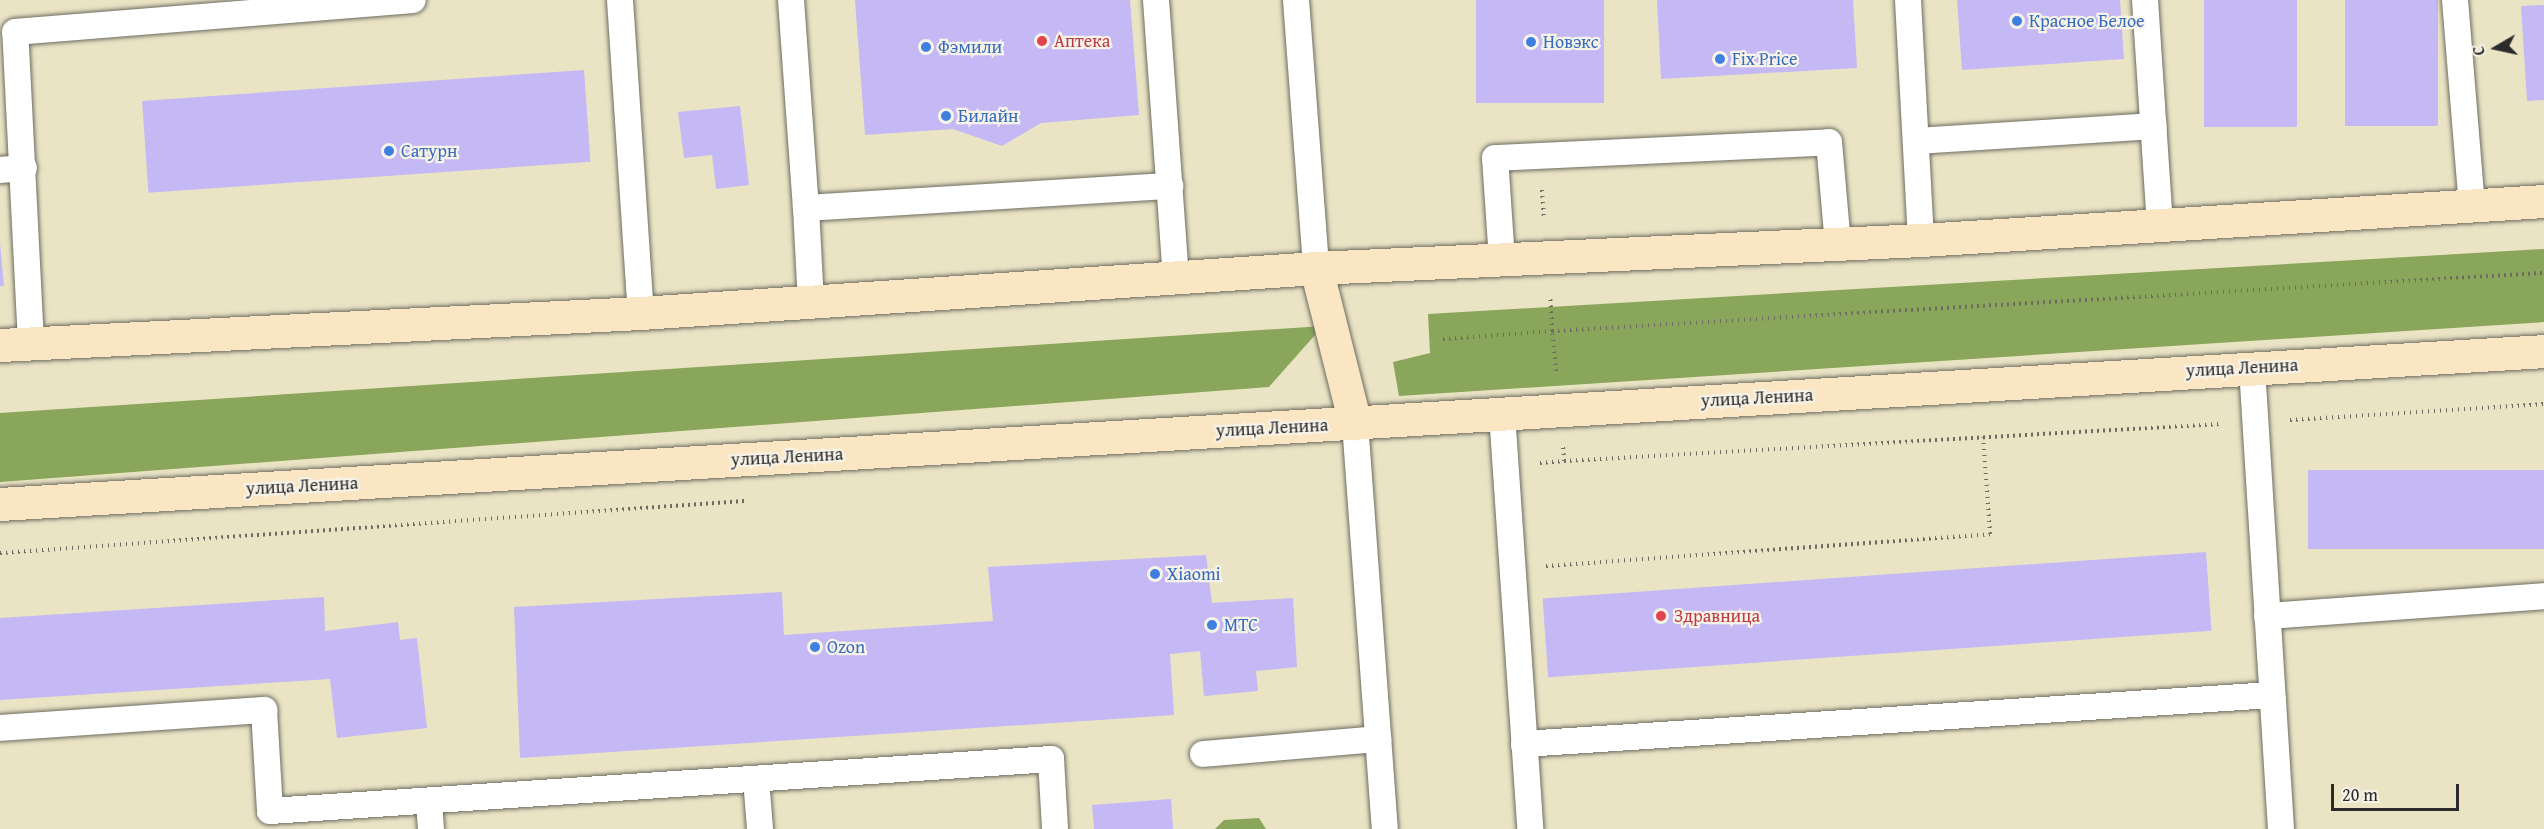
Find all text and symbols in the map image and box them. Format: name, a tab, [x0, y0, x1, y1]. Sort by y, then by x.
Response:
place label: Красное Белое	[2029, 10, 2145, 32]
marker: Красное Белое	[2010, 14, 2024, 28]
north arrow	[2466, 18, 2526, 78]
place label: Аптека	[1054, 30, 1110, 52]
place label: Новэкс	[1543, 31, 1599, 53]
marker: Аптека	[1035, 34, 1049, 48]
marker: Новэкс	[1524, 35, 1538, 49]
place label: Фэмили	[938, 36, 1002, 58]
marker: Фэмили	[919, 40, 933, 54]
text: С	[2466, 44, 2491, 57]
place label: Fix Price	[1732, 48, 1798, 70]
marker: Fix Price	[1713, 52, 1727, 66]
place label: Билайн	[958, 105, 1019, 127]
marker: Билайн	[939, 109, 953, 123]
place label: Сатурн	[401, 140, 457, 162]
marker: Сатурн	[382, 144, 396, 158]
street label: улица Ленина	[2185, 354, 2299, 382]
street label: улица Ленина	[1700, 384, 1814, 412]
street label: улица Ленина	[1215, 414, 1329, 442]
street label: улица Ленина	[730, 443, 844, 471]
street label: улица Ленина	[245, 472, 359, 500]
place label: Xiaomi	[1167, 563, 1221, 585]
marker: Xiaomi	[1148, 567, 1162, 581]
place label: Здравница	[1674, 605, 1760, 627]
marker: Здравница	[1652, 607, 1670, 625]
place label: МТС	[1224, 614, 1258, 636]
marker: МТС	[1205, 618, 1219, 632]
place label: Ozon	[827, 636, 865, 658]
marker: Ozon	[808, 640, 822, 654]
scale bar	[2334, 772, 2462, 810]
text: 20 m	[2342, 781, 2378, 808]

